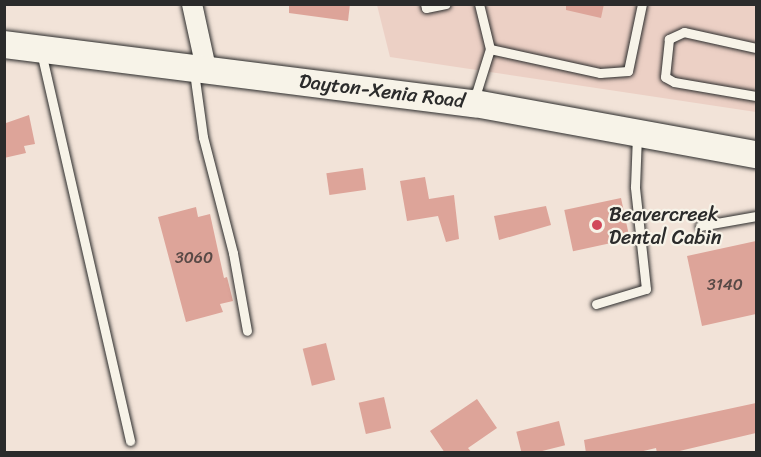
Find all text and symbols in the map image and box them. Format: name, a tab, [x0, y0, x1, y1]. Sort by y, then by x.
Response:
street label: Dayton-Xenia Road	[298, 69, 466, 113]
place label: Beavercreek Dental Cabin	[609, 202, 721, 249]
marker: Beavercreek Dental Cabin	[590, 218, 604, 232]
house number: 3060	[175, 248, 213, 268]
house number: 3140	[707, 275, 743, 295]

